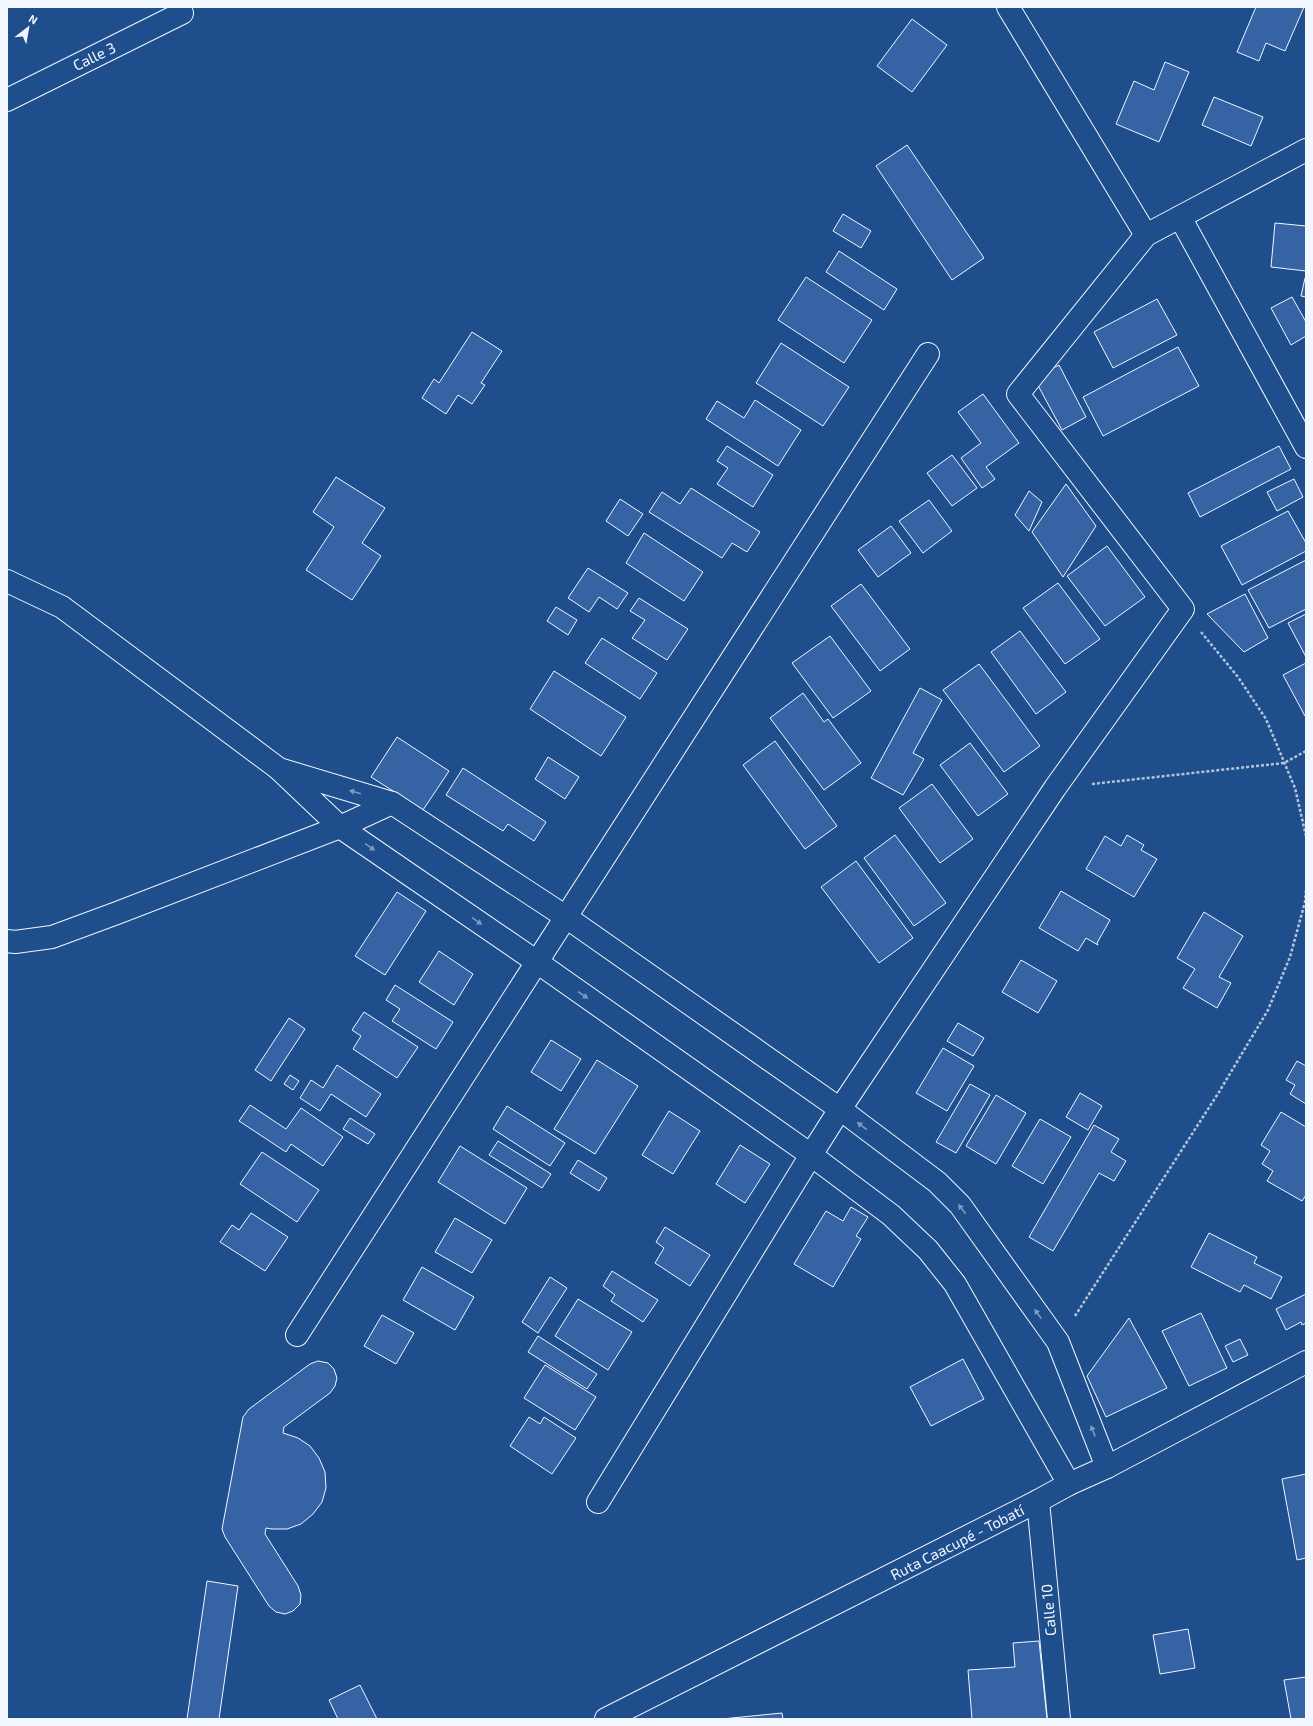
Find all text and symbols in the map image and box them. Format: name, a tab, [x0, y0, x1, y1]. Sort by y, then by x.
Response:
north arrow	[8, 8, 48, 48]
text: N	[27, 11, 40, 27]
street label: Calle 3	[70, 38, 118, 74]
one-way arrow	[349, 789, 361, 795]
one-way arrow	[364, 843, 375, 851]
one-way arrow	[471, 917, 482, 925]
one-way arrow	[578, 991, 589, 999]
one-way arrow	[857, 1121, 868, 1130]
one-way arrow	[958, 1203, 966, 1214]
one-way arrow	[1034, 1309, 1042, 1319]
one-way arrow	[1090, 1424, 1096, 1436]
street label: Ruta Caacupé - Tobatí	[887, 1500, 1028, 1584]
street label: Calle 10	[1037, 1583, 1059, 1637]

